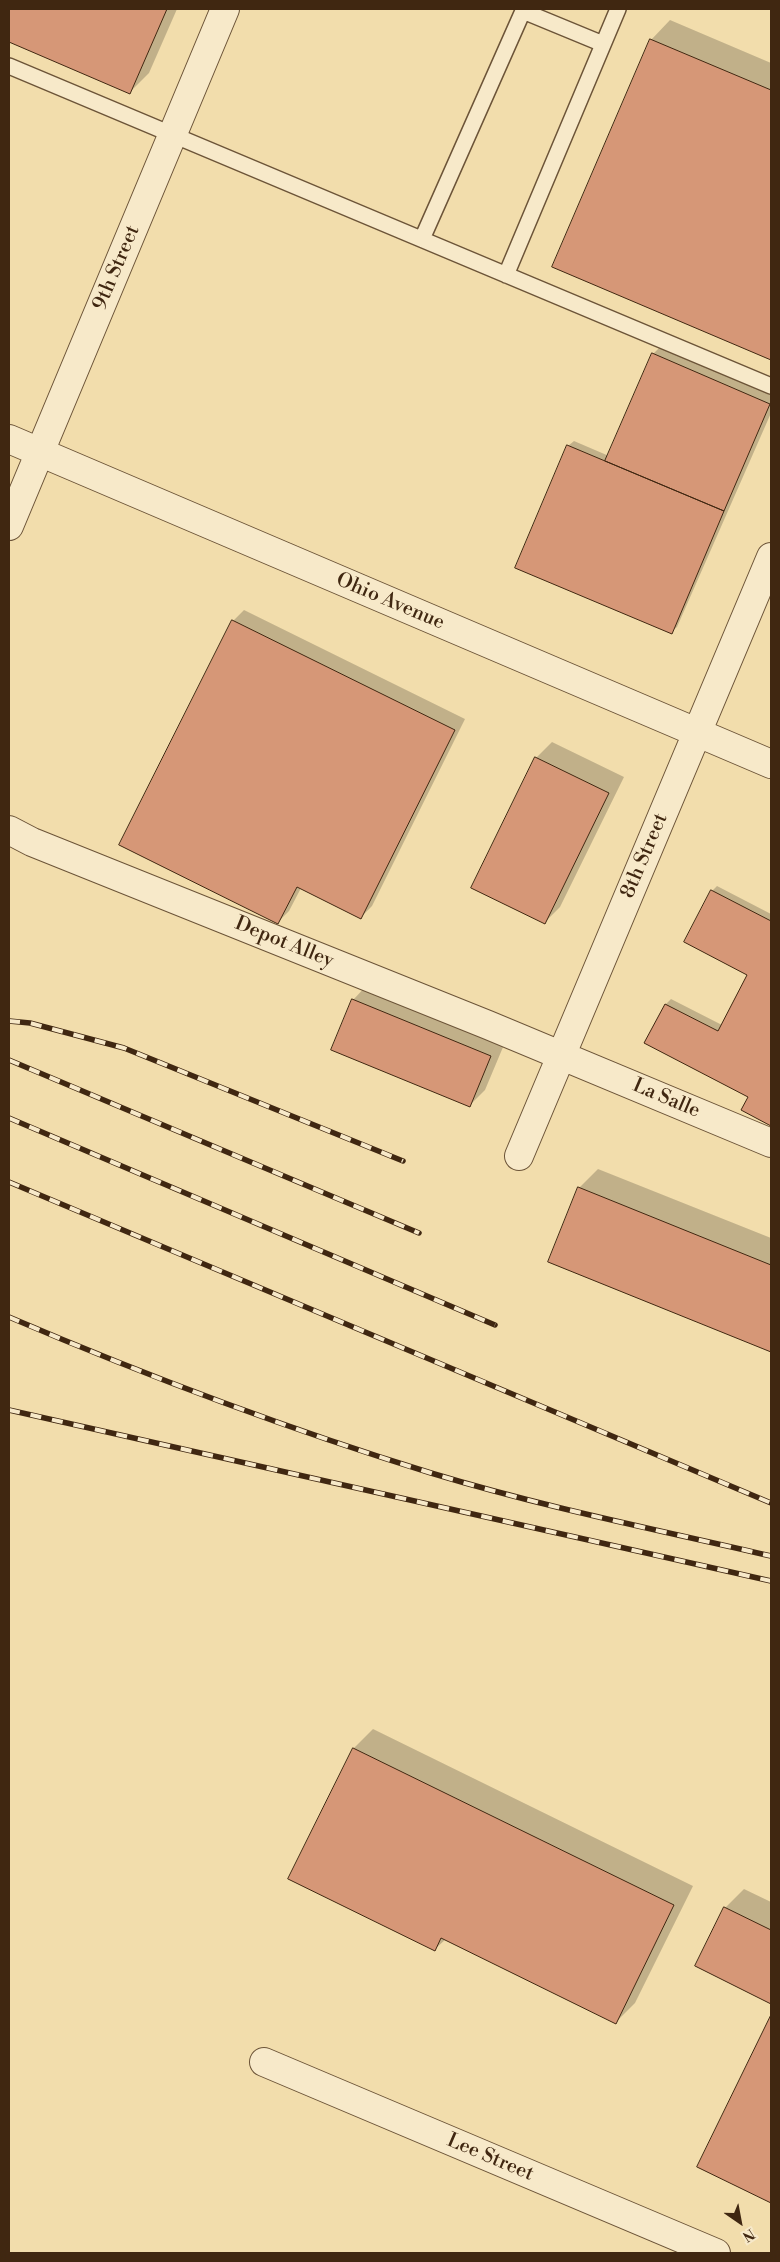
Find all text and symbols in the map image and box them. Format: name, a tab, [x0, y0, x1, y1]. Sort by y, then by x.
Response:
street label: 9th Street	[88, 222, 146, 314]
street label: Ohio Avenue	[332, 568, 448, 636]
street label: 8th Street	[616, 810, 674, 902]
street label: Depot Alley	[231, 912, 337, 974]
street label: La Salle	[629, 1074, 703, 1124]
street label: Lee Street	[443, 2129, 537, 2187]
north arrow	[715, 2197, 765, 2247]
text: N	[739, 2224, 758, 2245]

